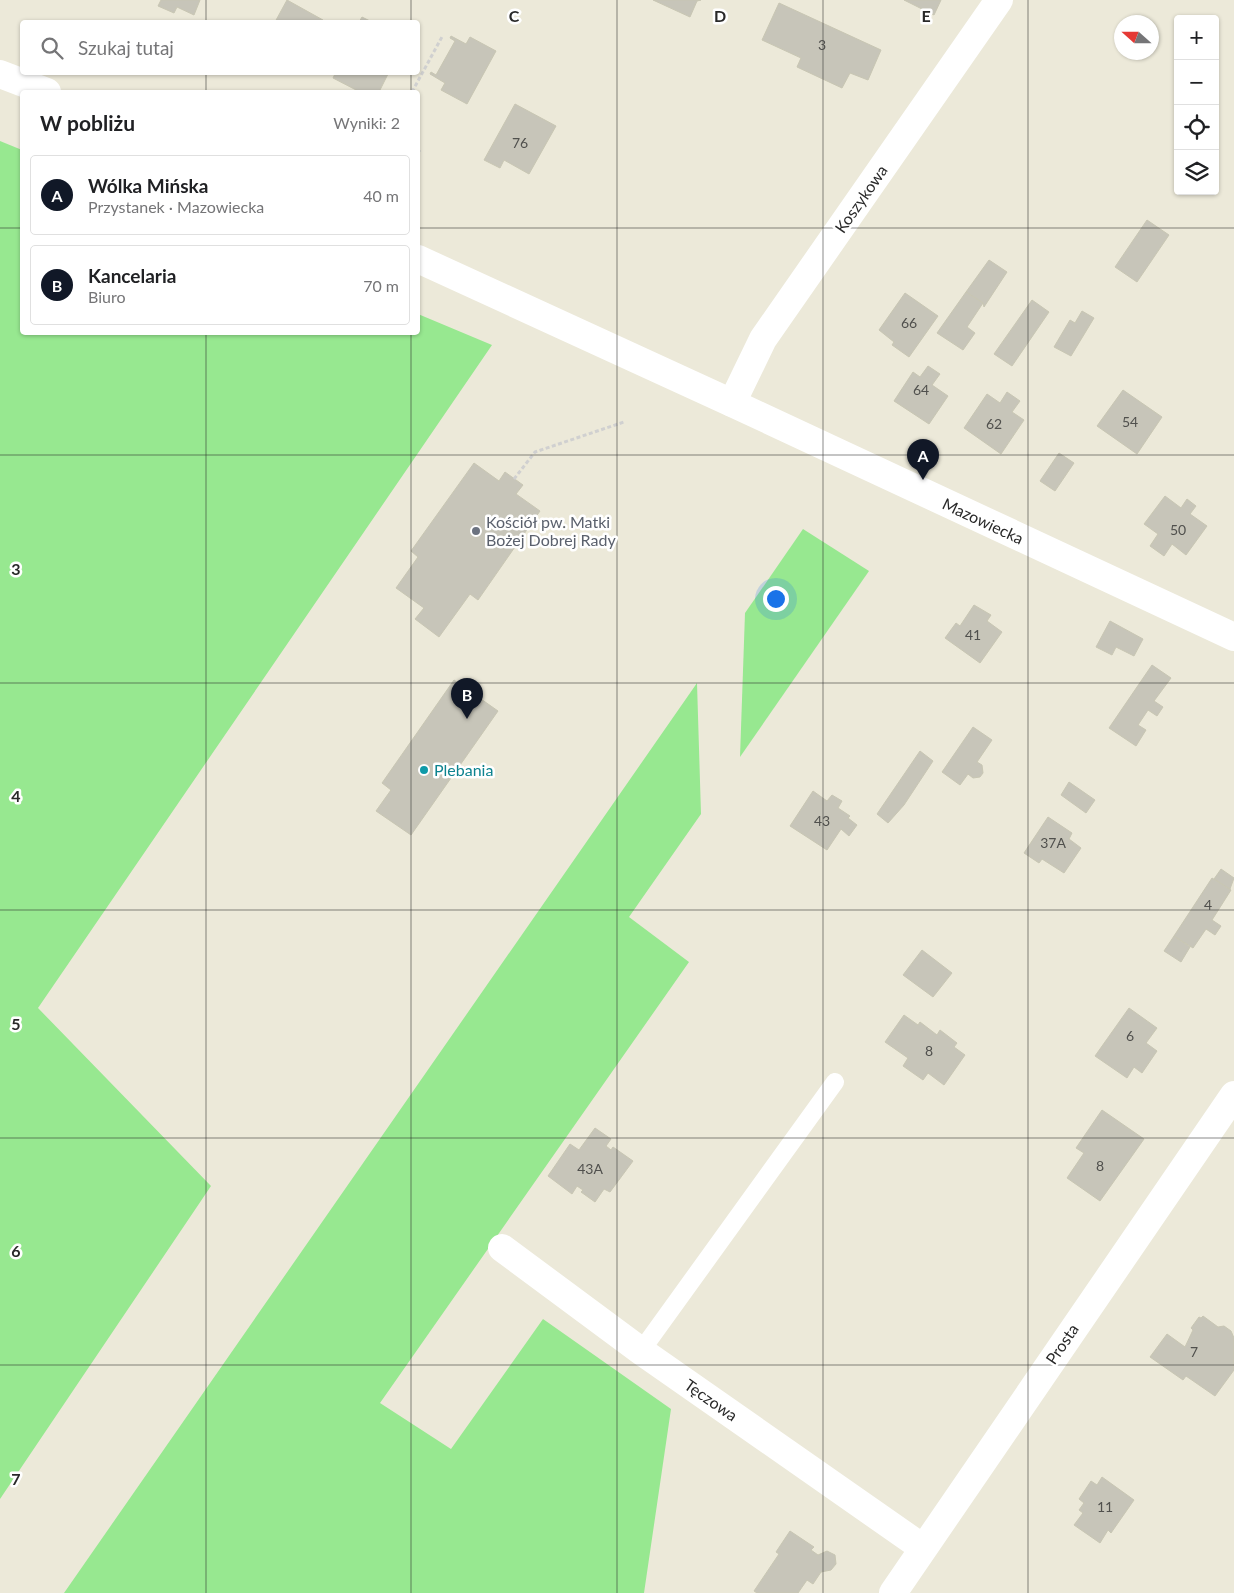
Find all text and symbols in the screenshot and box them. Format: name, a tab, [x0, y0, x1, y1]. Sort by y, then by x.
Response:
text: C	[509, 6, 520, 25]
text: D	[714, 6, 726, 25]
text: E	[921, 6, 931, 25]
north arrow	[1114, 15, 1159, 60]
map controls	[1174, 15, 1219, 195]
button: +	[1174, 15, 1219, 60]
search box	[20, 20, 420, 75]
icon: search	[38, 34, 66, 62]
text: Szukaj tutaj	[78, 36, 174, 59]
house number: 3	[818, 36, 826, 53]
button: −	[1174, 60, 1219, 105]
button: locate	[1174, 105, 1219, 150]
text: W pobliżu	[40, 110, 135, 135]
text: Wyniki: 2	[333, 113, 400, 132]
house number: 76	[512, 134, 528, 151]
button: layers	[1174, 150, 1219, 195]
street label: Koszykowa	[830, 161, 891, 236]
text: Wólka Mińska	[88, 174, 208, 197]
text: A	[51, 186, 63, 205]
text: 40 m	[363, 186, 399, 205]
text: Przystanek · Mazowiecka	[88, 197, 264, 216]
text: Kancelaria	[88, 264, 176, 287]
text: B	[52, 276, 62, 295]
text: 70 m	[363, 276, 399, 295]
text: Biuro	[88, 287, 126, 306]
house number: 66	[901, 314, 917, 331]
house number: 64	[913, 381, 929, 398]
house number: 54	[1122, 413, 1138, 430]
house number: 62	[986, 415, 1002, 432]
pin: A	[907, 439, 939, 480]
street label: Mazowiecka	[940, 494, 1027, 548]
place label: Kościół pw. Matki Bożej Dobrej Rady	[486, 512, 616, 549]
house number: 50	[1170, 521, 1186, 538]
marker: Kościół pw. Matki Bożej Dobrej Rady	[470, 525, 482, 537]
text: 3	[11, 559, 21, 578]
your location	[763, 586, 789, 612]
house number: 41	[965, 626, 981, 643]
pin: B	[451, 678, 483, 719]
place label: Plebania	[434, 760, 493, 779]
marker: Plebania	[418, 764, 430, 776]
text: 4	[11, 786, 21, 805]
house number: 43	[814, 812, 830, 829]
house number: 37A	[1040, 834, 1066, 851]
house number: 4	[1204, 896, 1212, 913]
text: 5	[11, 1014, 21, 1033]
house number: 6	[1126, 1027, 1134, 1044]
house number: 8	[925, 1042, 933, 1059]
house number: 8	[1096, 1157, 1104, 1174]
house number: 43A	[577, 1160, 603, 1177]
text: 6	[11, 1241, 21, 1260]
street label: Prosta	[1041, 1320, 1082, 1368]
house number: 7	[1190, 1343, 1198, 1360]
street label: Tęczowa	[681, 1375, 741, 1425]
text: 7	[11, 1469, 21, 1488]
house number: 11	[1097, 1498, 1113, 1515]

